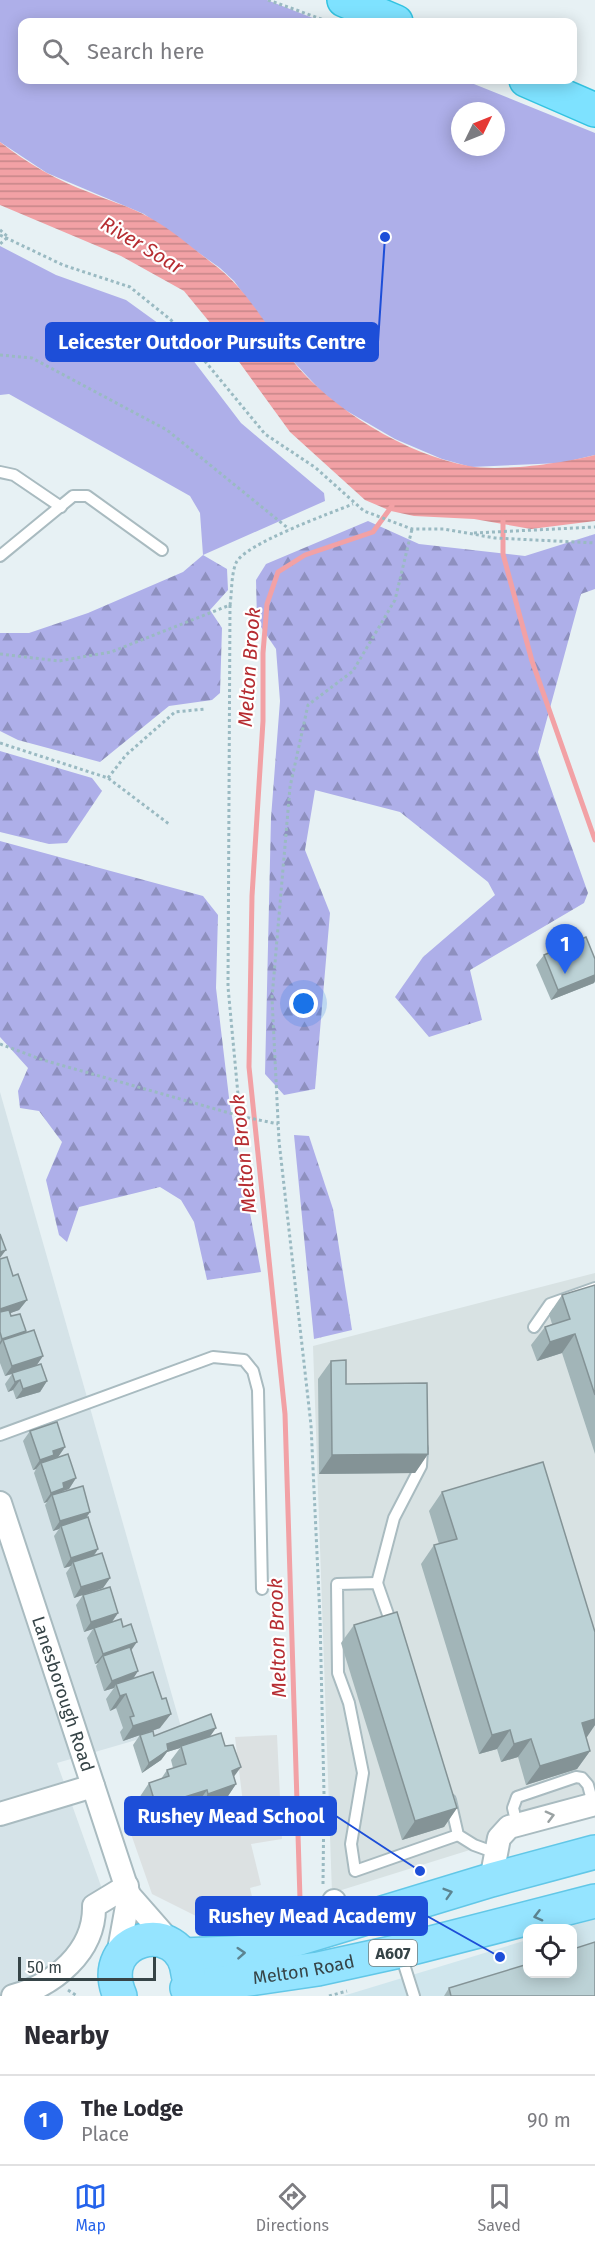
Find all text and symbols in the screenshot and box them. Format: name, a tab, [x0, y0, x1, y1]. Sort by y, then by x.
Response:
search box	[18, 18, 577, 84]
icon: search	[39, 35, 72, 68]
text: Search here	[87, 38, 205, 65]
north arrow	[451, 102, 505, 156]
water label: River Soar	[97, 211, 189, 280]
callout: Leicester Outdoor Pursuits Centre	[46, 323, 378, 361]
text: Leicester Outdoor Pursuits Centre	[58, 330, 366, 354]
water label: Melton Brook	[233, 606, 265, 728]
pin: 1	[546, 924, 584, 974]
your location	[289, 989, 318, 1018]
water label: Melton Brook	[225, 1093, 261, 1215]
water label: Melton Brook	[263, 1578, 291, 1698]
street label: Lanesborough Road	[27, 1613, 99, 1774]
callout: Rushey Mead School	[125, 1797, 336, 1835]
text: Rushey Mead School	[137, 1804, 325, 1828]
one-way arrow	[545, 1810, 555, 1823]
one-way arrow	[442, 1888, 453, 1900]
callout: Rushey Mead Academy	[196, 1897, 427, 1935]
text: Rushey Mead Academy	[208, 1904, 416, 1928]
one-way arrow	[534, 1908, 544, 1921]
map controls	[523, 1924, 577, 1978]
button: locate	[523, 1924, 577, 1978]
road number: A607	[369, 1940, 417, 1966]
one-way arrow	[237, 1947, 246, 1960]
street label: Melton Road	[251, 1950, 356, 1989]
scale bar	[18, 1954, 156, 1982]
text: 50 m	[27, 1958, 62, 1977]
text: Nearby	[24, 2020, 109, 2051]
text: The Lodge	[81, 2095, 184, 2122]
text: 1	[39, 2108, 48, 2132]
text: 90 m	[527, 2108, 571, 2132]
text: Place	[81, 2122, 129, 2146]
tab: Map	[74, 2180, 107, 2235]
tab: Directions	[256, 2180, 329, 2235]
tab: Saved	[477, 2180, 521, 2235]

